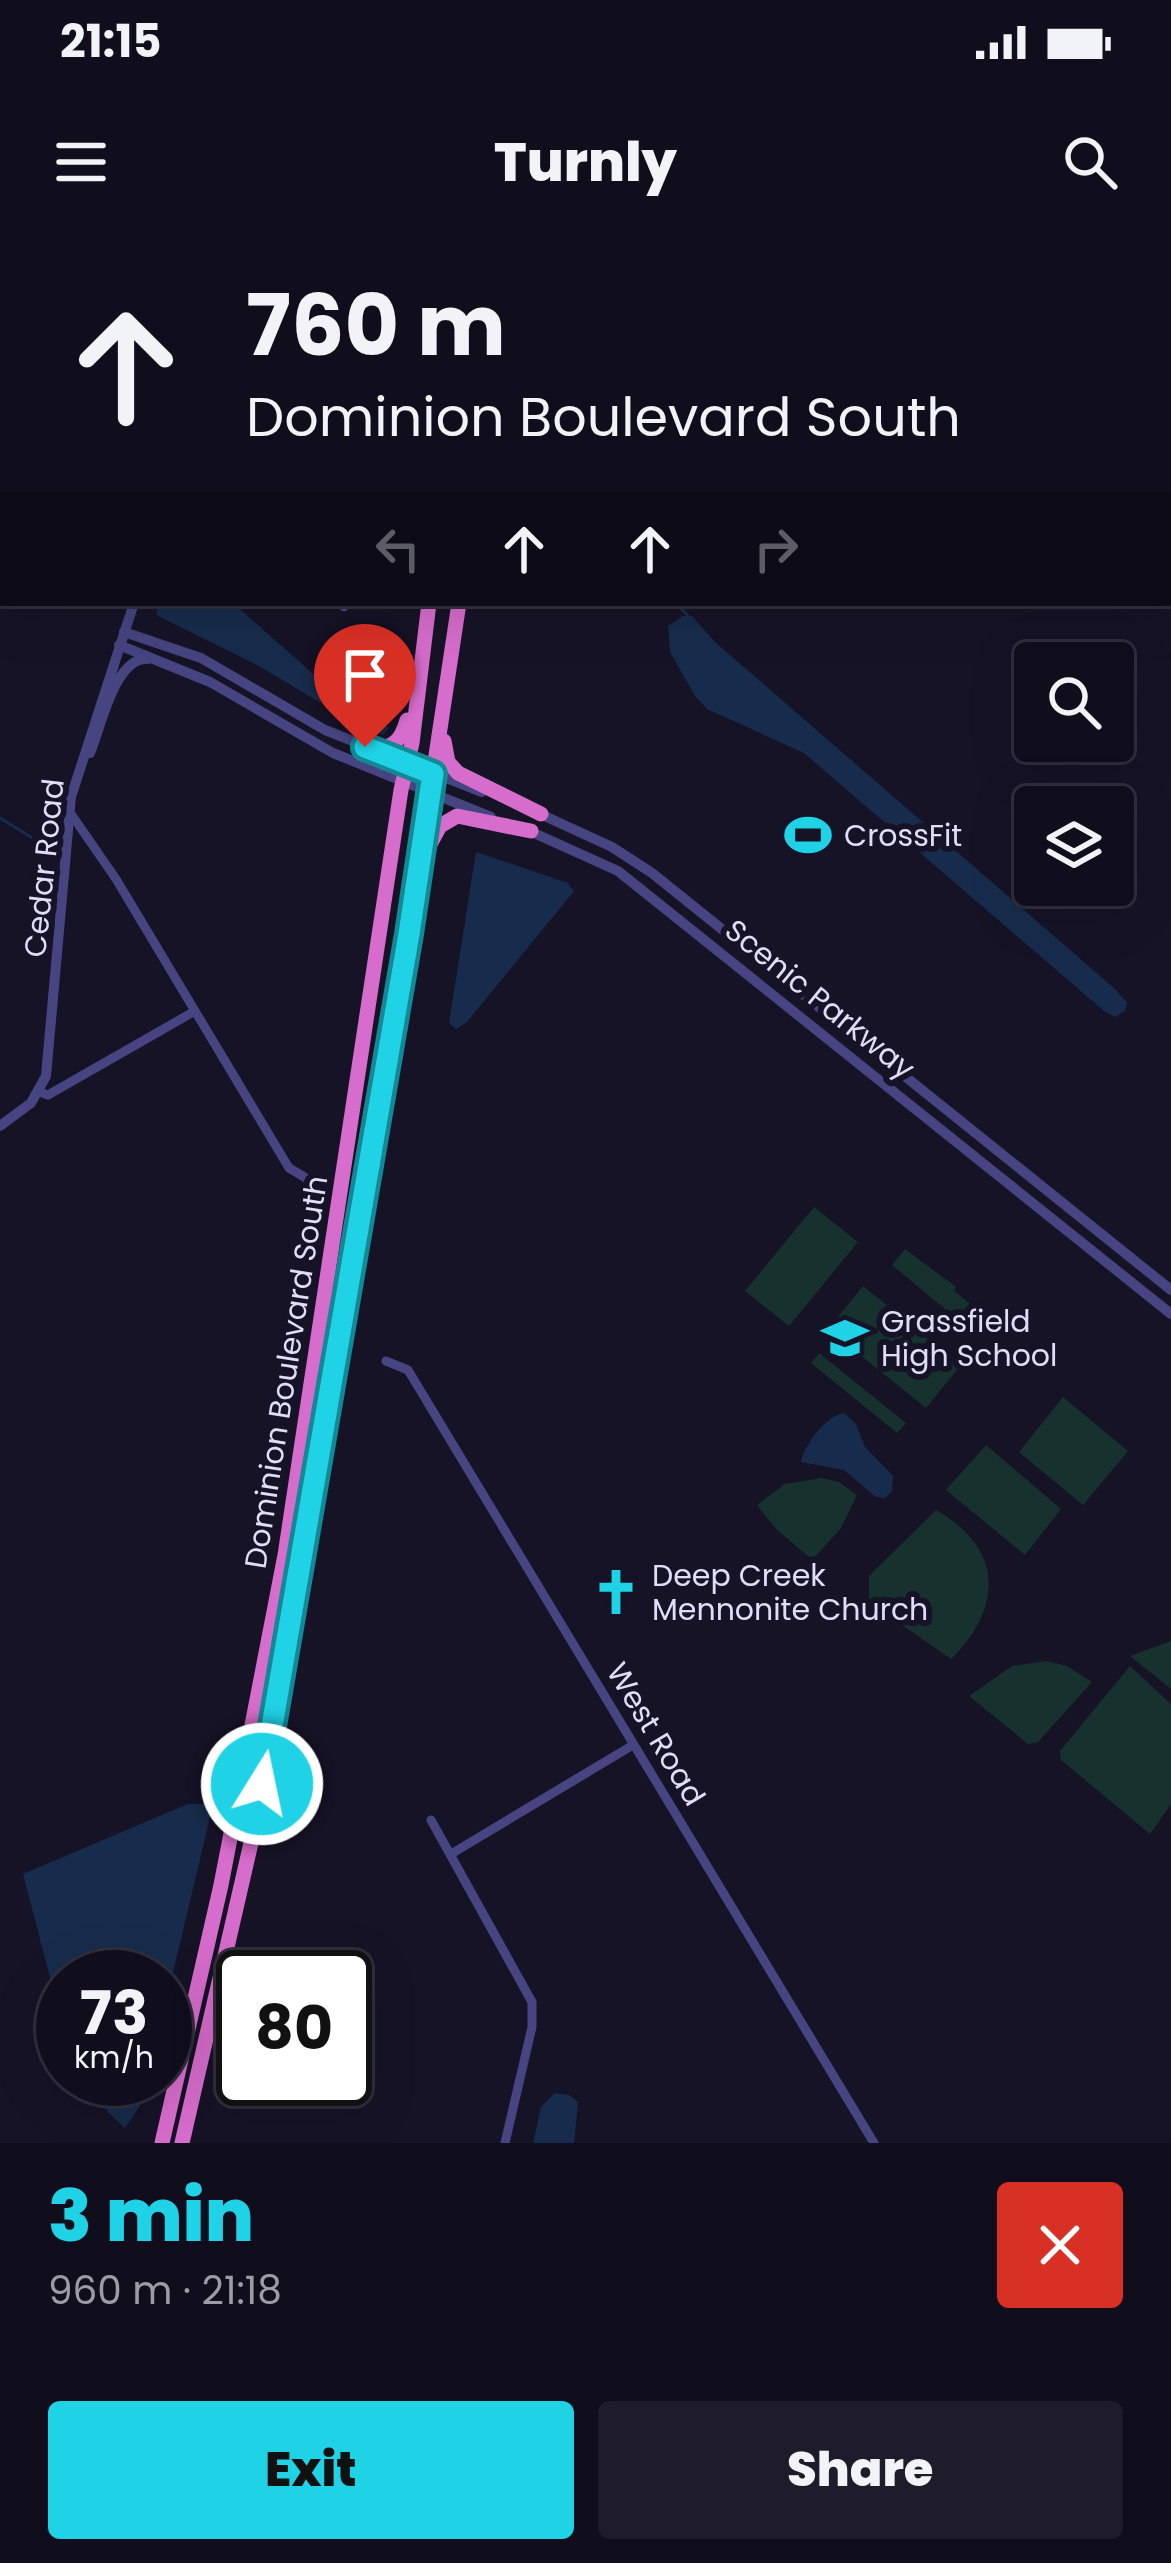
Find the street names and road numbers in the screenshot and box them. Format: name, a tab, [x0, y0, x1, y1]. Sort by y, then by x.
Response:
street label: Cedar Road	[13, 776, 75, 960]
street label: Scenic Parkway	[716, 909, 924, 1089]
street label: Dominion Boulevard South	[234, 1172, 338, 1572]
street label: West Road	[596, 1654, 716, 1814]

